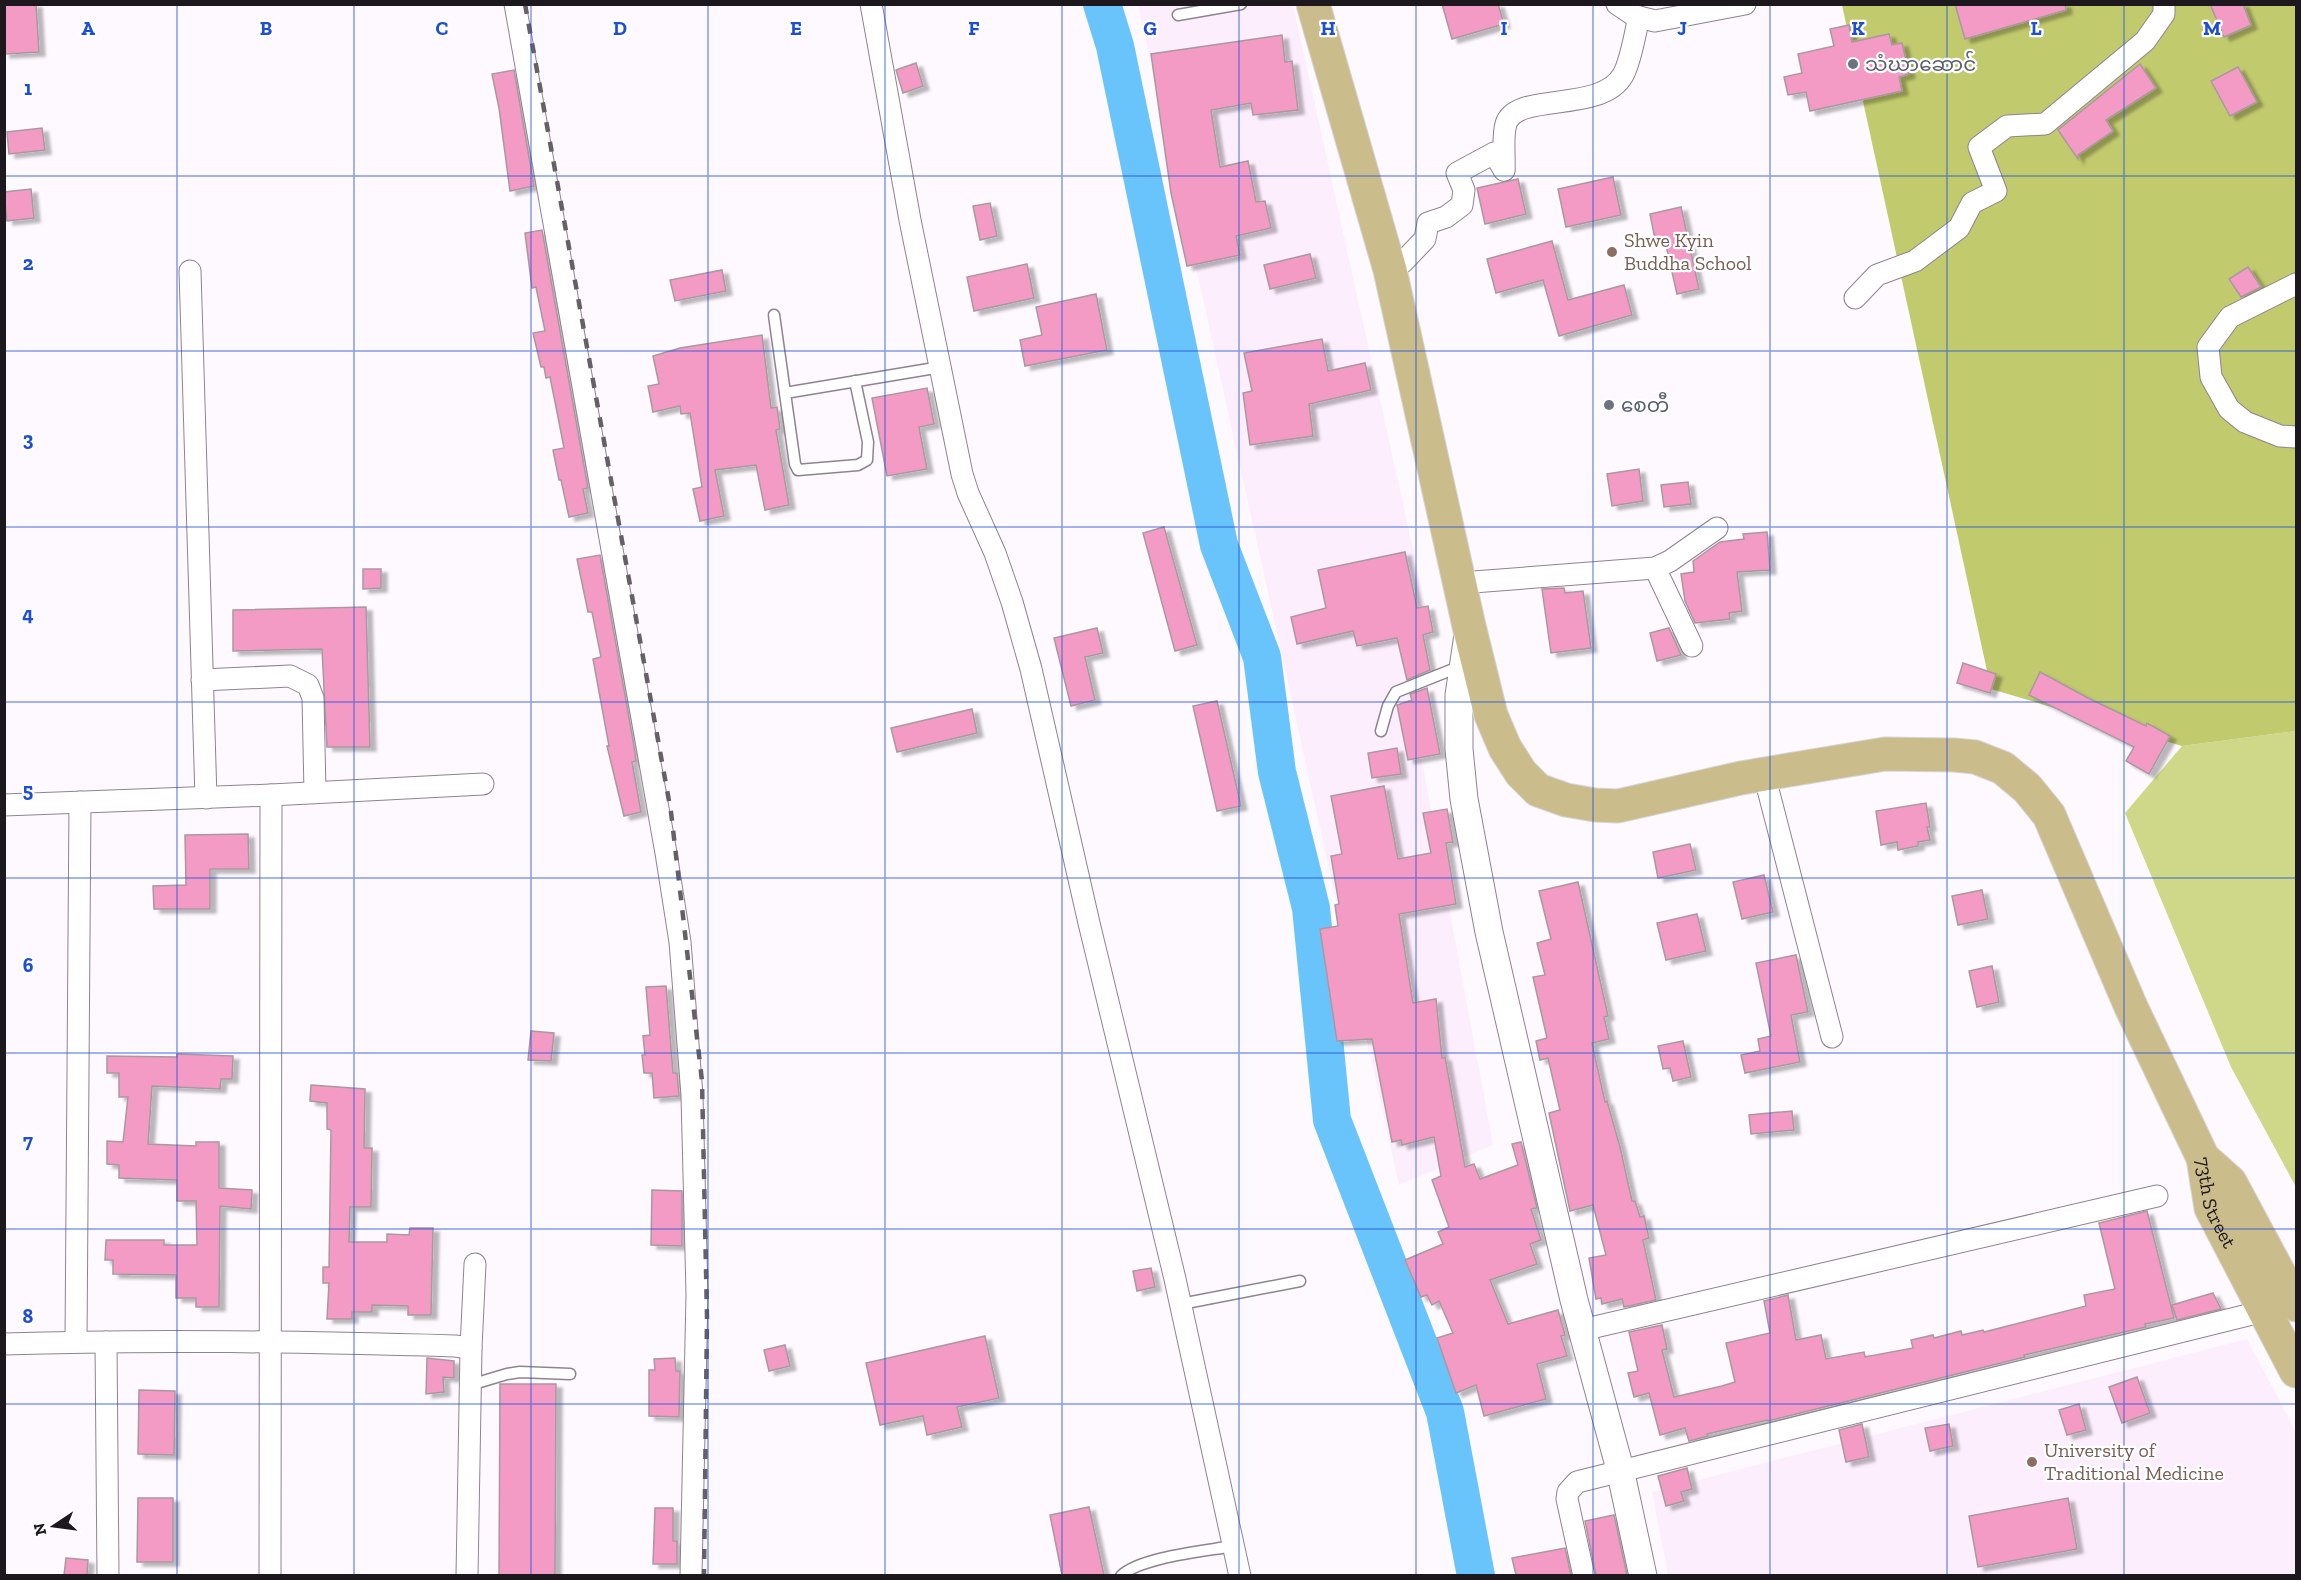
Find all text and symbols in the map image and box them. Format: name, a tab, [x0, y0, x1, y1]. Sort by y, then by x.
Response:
text: A	[81, 16, 95, 40]
text: B	[260, 16, 272, 40]
text: C	[436, 16, 449, 40]
text: D	[613, 16, 627, 40]
text: E	[790, 16, 802, 40]
text: F	[968, 16, 980, 40]
text: G	[1143, 16, 1157, 40]
text: H	[1320, 16, 1336, 40]
text: I	[1500, 16, 1508, 40]
text: J	[1677, 16, 1687, 40]
text: K	[1851, 16, 1865, 40]
text: L	[2030, 16, 2042, 40]
text: M	[2203, 16, 2221, 40]
place label: သံဃာဆောင်	[1865, 50, 1976, 76]
marker: သံဃာဆောင်	[1846, 57, 1860, 71]
text: 1	[24, 76, 32, 100]
place label: Shwe Kyin Buddha School	[1624, 228, 1752, 275]
marker: Shwe Kyin Buddha School	[1605, 245, 1619, 259]
text: 2	[23, 251, 34, 275]
place label: စေတီ	[1621, 391, 1669, 417]
marker: စေတီ	[1602, 398, 1616, 412]
text: 3	[23, 427, 34, 451]
text: 4	[22, 602, 34, 626]
text: 5	[23, 778, 33, 802]
text: 6	[23, 953, 34, 977]
text: 7	[23, 1129, 33, 1153]
street label: 73th Street	[2191, 1155, 2242, 1253]
text: 8	[23, 1304, 34, 1328]
place label: University of Traditional Medicine	[2044, 1438, 2224, 1485]
marker: University of Traditional Medicine	[2025, 1455, 2039, 1469]
north arrow	[24, 1496, 84, 1556]
text: N	[29, 1521, 50, 1537]

